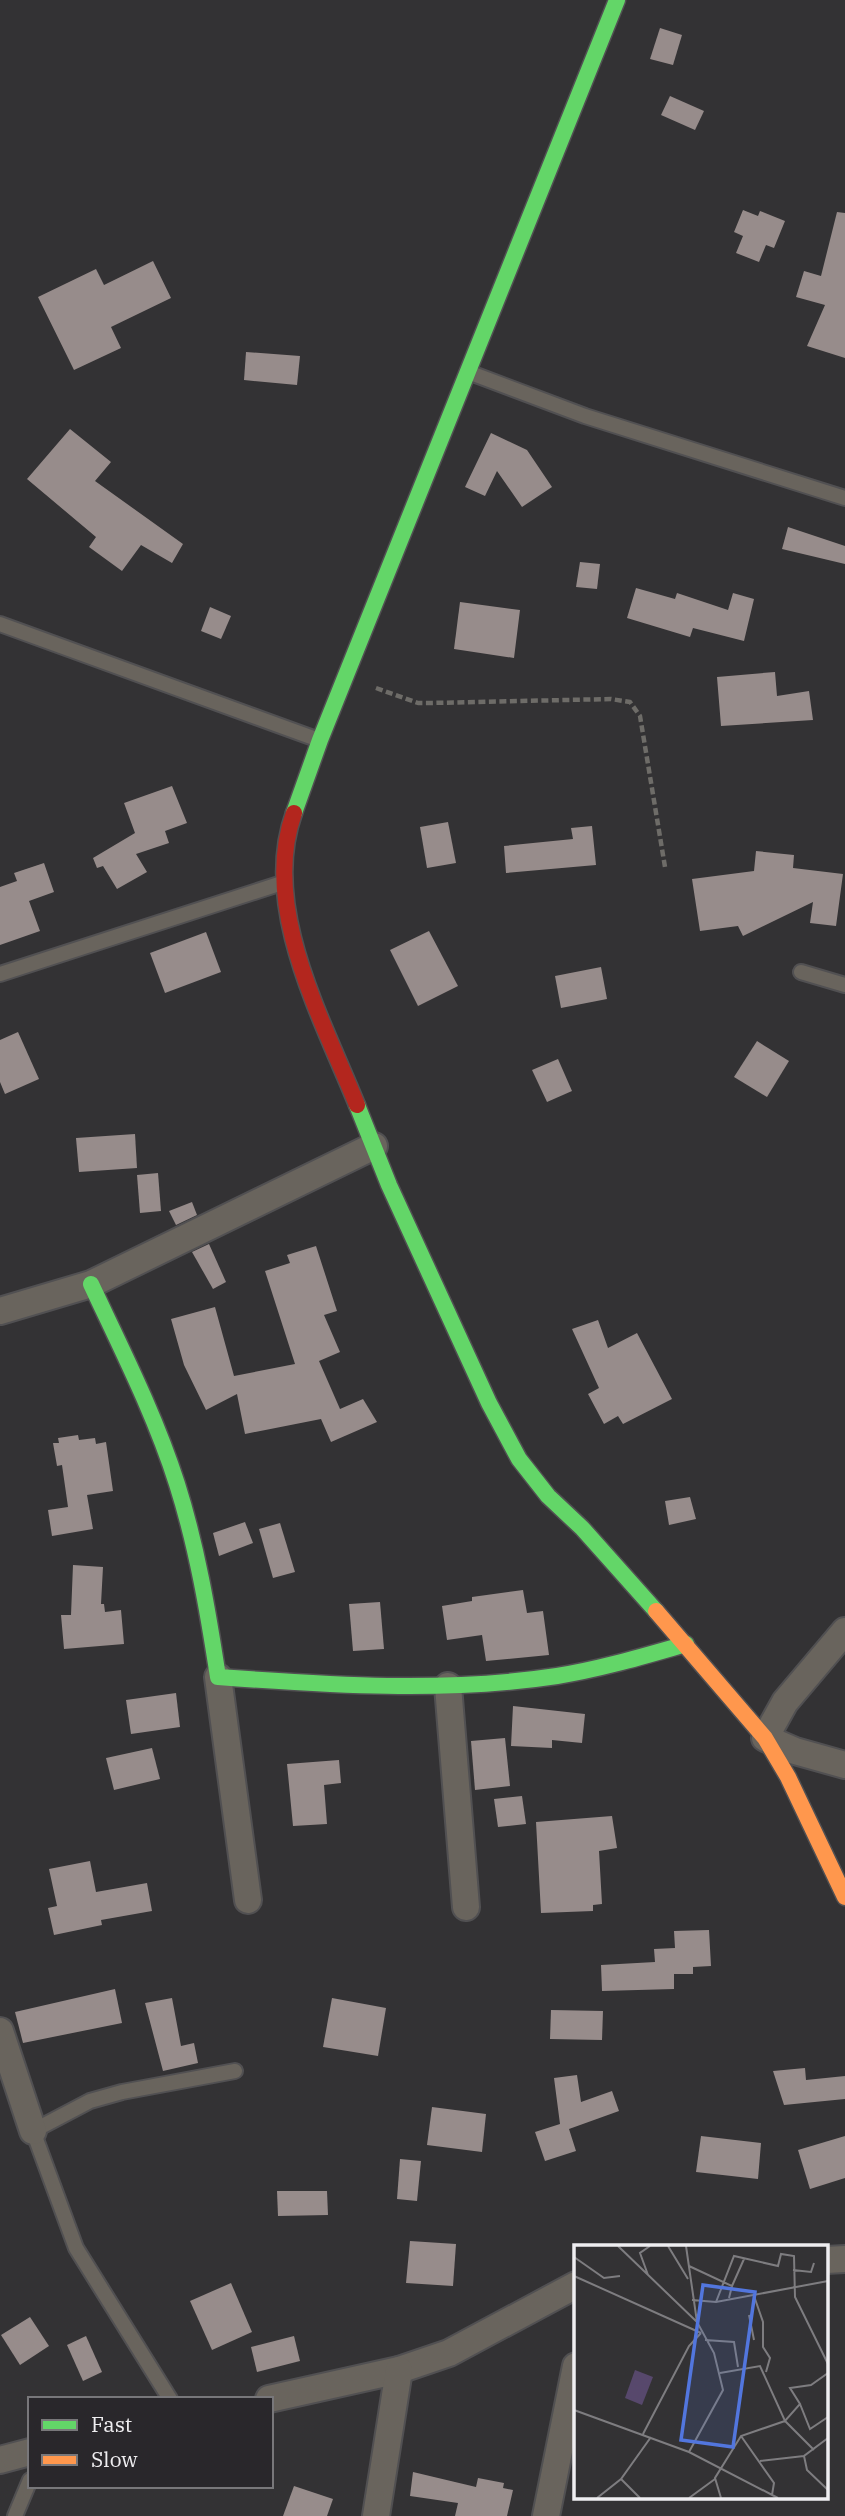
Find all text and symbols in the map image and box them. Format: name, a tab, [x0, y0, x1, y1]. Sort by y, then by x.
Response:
inset map	[574, 2245, 828, 2498]
legend	[28, 2397, 273, 2488]
text: Fast	[91, 2410, 132, 2438]
text: Slow	[91, 2445, 138, 2473]

